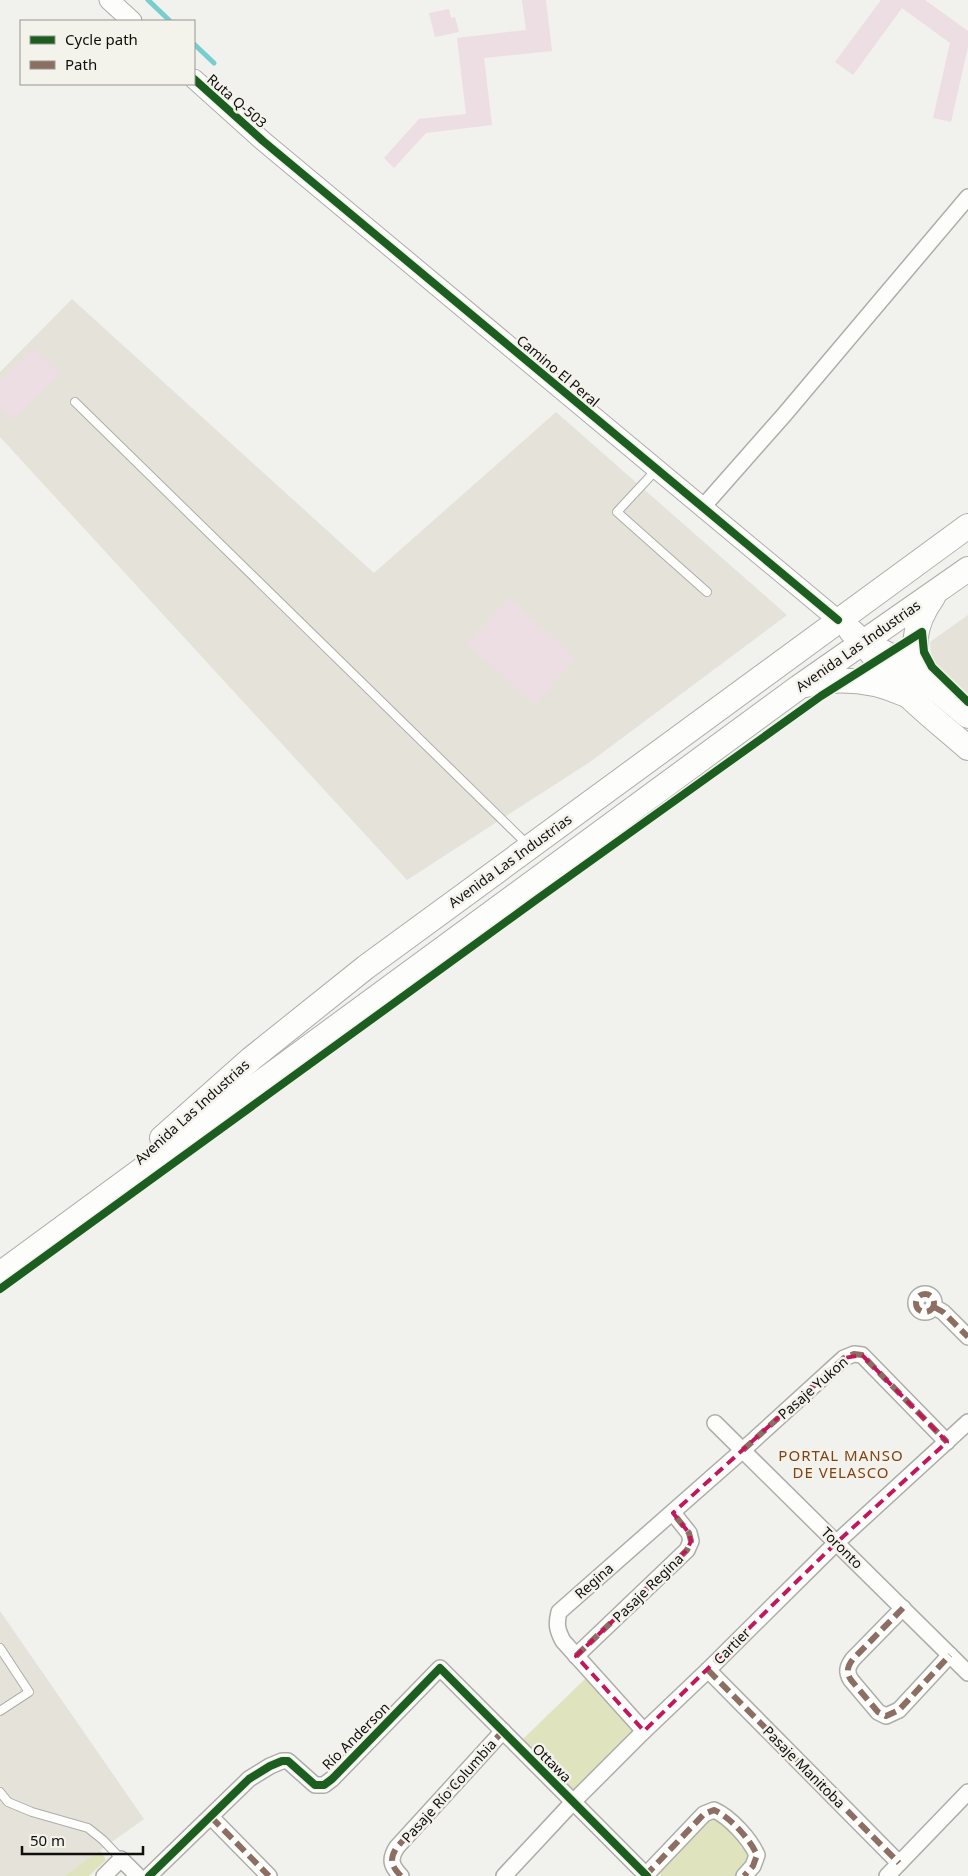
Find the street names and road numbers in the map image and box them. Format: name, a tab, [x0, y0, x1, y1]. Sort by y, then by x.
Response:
street label: Ruta Q-503	[203, 69, 271, 132]
street label: Camino El Peral	[513, 330, 604, 411]
street label: Avenida Las Industrias	[792, 595, 924, 696]
street label: Avenida Las Industrias	[444, 809, 575, 912]
street label: Avenida Las Industrias	[130, 1055, 253, 1168]
street label: Pasaje Yukon	[774, 1352, 852, 1423]
street label: Toronto	[817, 1523, 867, 1573]
street label: Pasaje Regina	[608, 1549, 687, 1626]
street label: Regina	[570, 1559, 617, 1603]
street label: Cartier	[709, 1623, 754, 1668]
street label: Río Anderson	[318, 1698, 394, 1774]
street label: Pasaje Manitoba	[759, 1721, 850, 1812]
street label: Pasaje Río Columbia	[397, 1735, 500, 1847]
street label: Ottawa	[529, 1739, 576, 1786]

